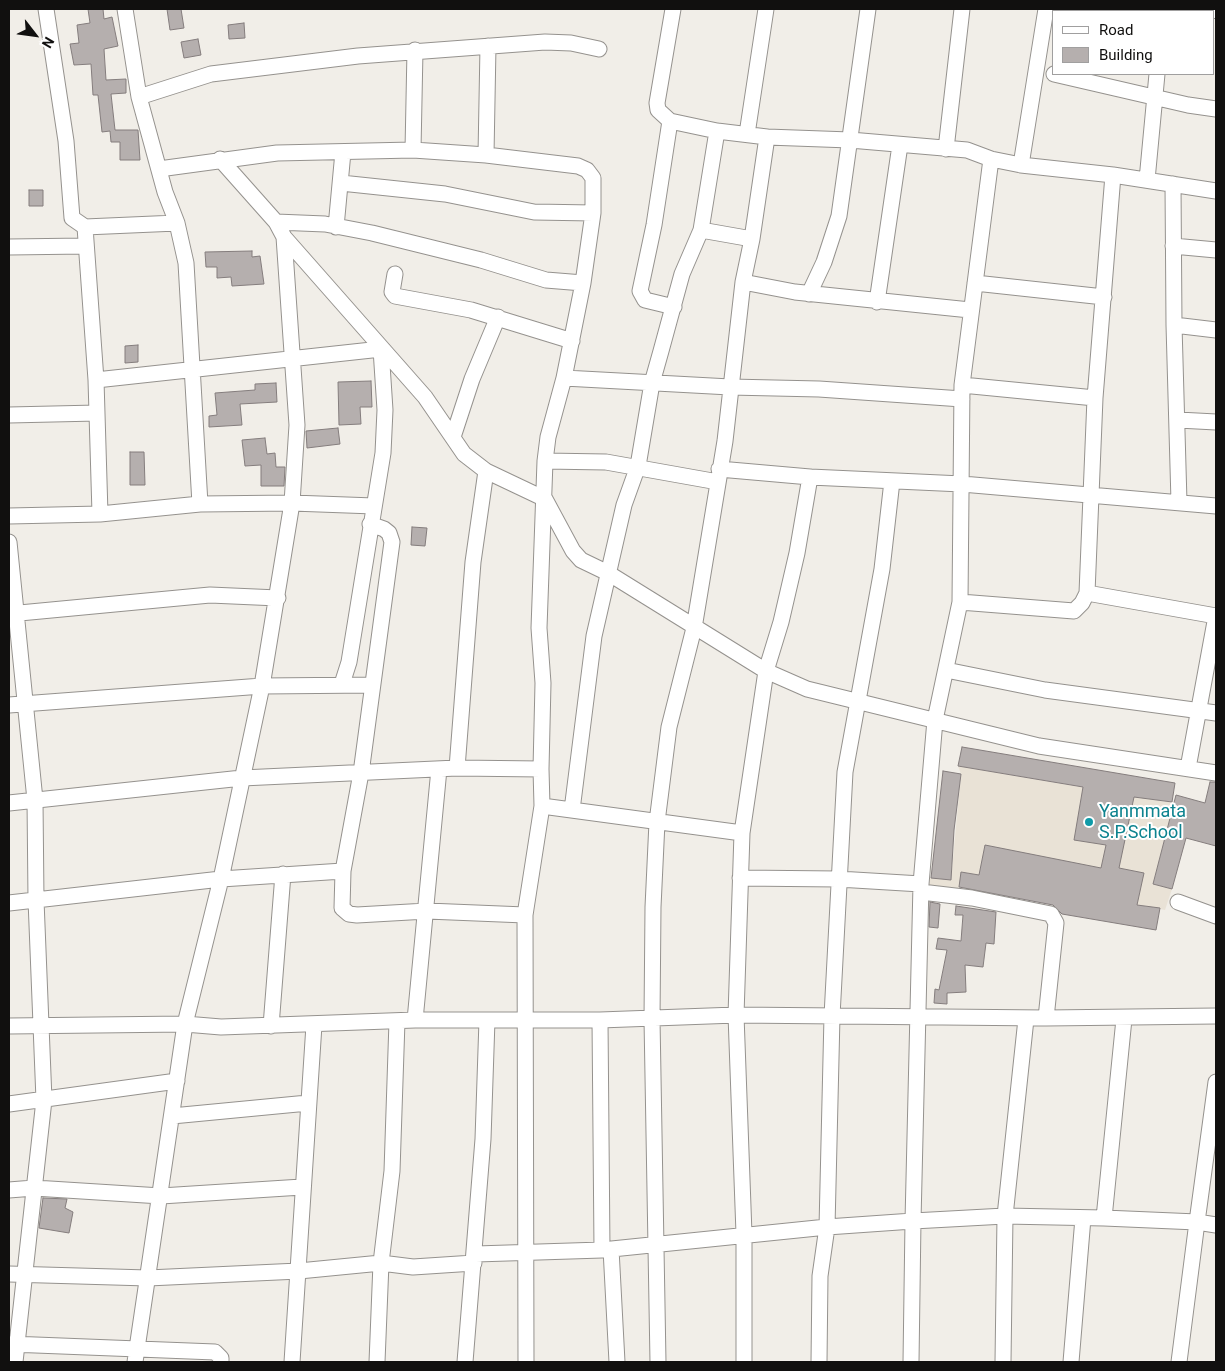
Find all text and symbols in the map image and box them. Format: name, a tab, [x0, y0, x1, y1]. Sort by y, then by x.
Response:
north arrow	[10, 10, 60, 60]
legend	[1052, 10, 1215, 75]
text: Road	[1099, 21, 1133, 39]
text: N	[39, 34, 57, 51]
text: Building	[1099, 46, 1153, 64]
place label: Yanmmata S.P.School	[1099, 801, 1186, 844]
marker: Yanmmata S.P.School	[1083, 816, 1095, 828]

